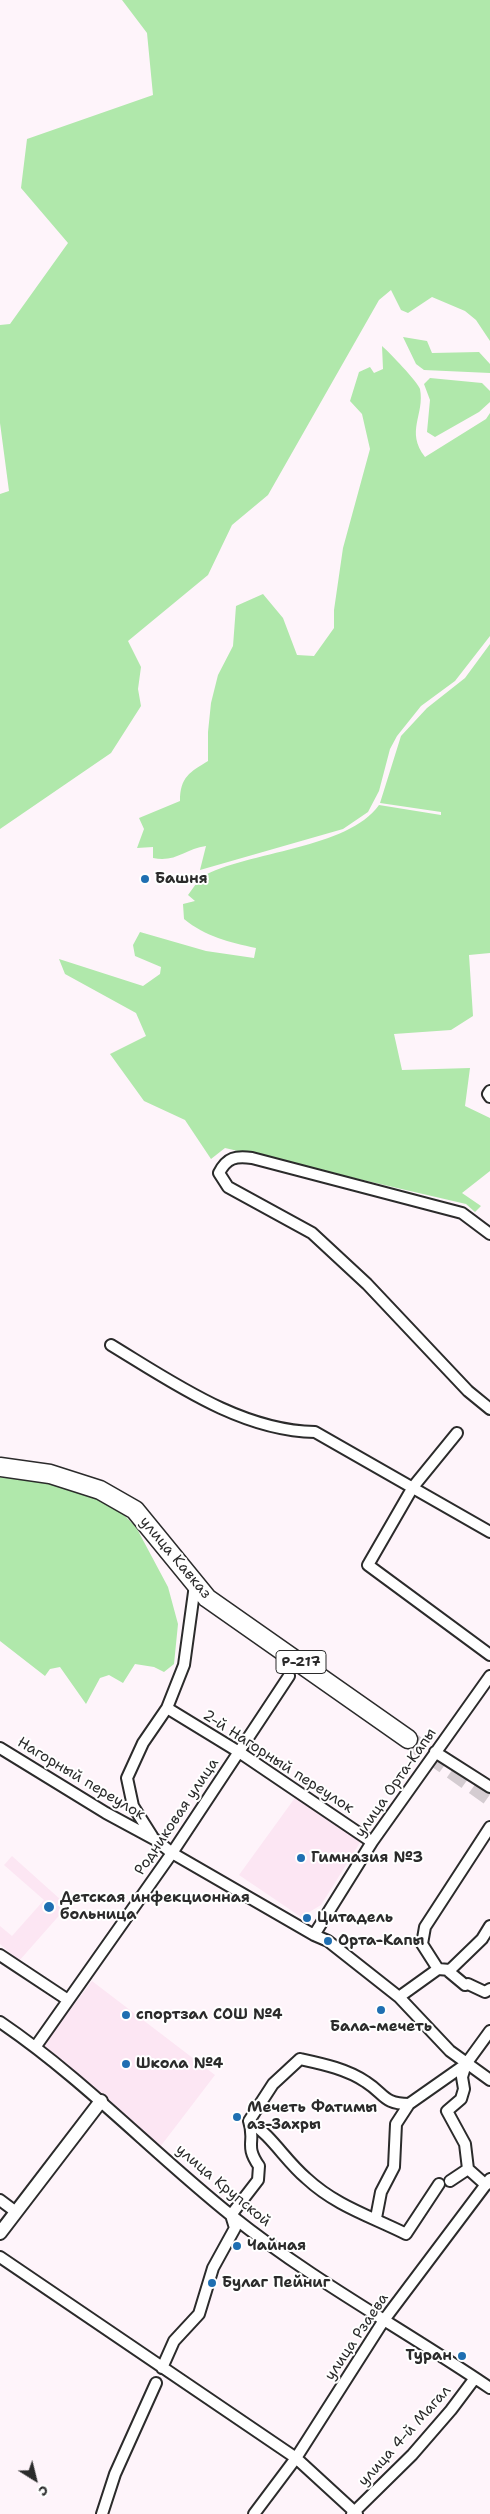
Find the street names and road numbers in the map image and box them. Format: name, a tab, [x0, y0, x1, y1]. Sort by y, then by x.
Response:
street label: улица Кавказ	[135, 1513, 215, 1603]
road number: Р-217	[276, 1650, 326, 1674]
street label: 2-й Нагорный переулок	[199, 1706, 357, 1818]
street label: улица Орта-Капы	[352, 1725, 440, 1841]
street label: Нагорный переулок	[14, 1734, 148, 1824]
street label: Родниковая улица	[131, 1755, 223, 1879]
street label: улица Крупской	[172, 2141, 274, 2231]
street label: улица Рзаева	[321, 2290, 393, 2384]
street label: улица 4-й Магал	[355, 2382, 455, 2490]

